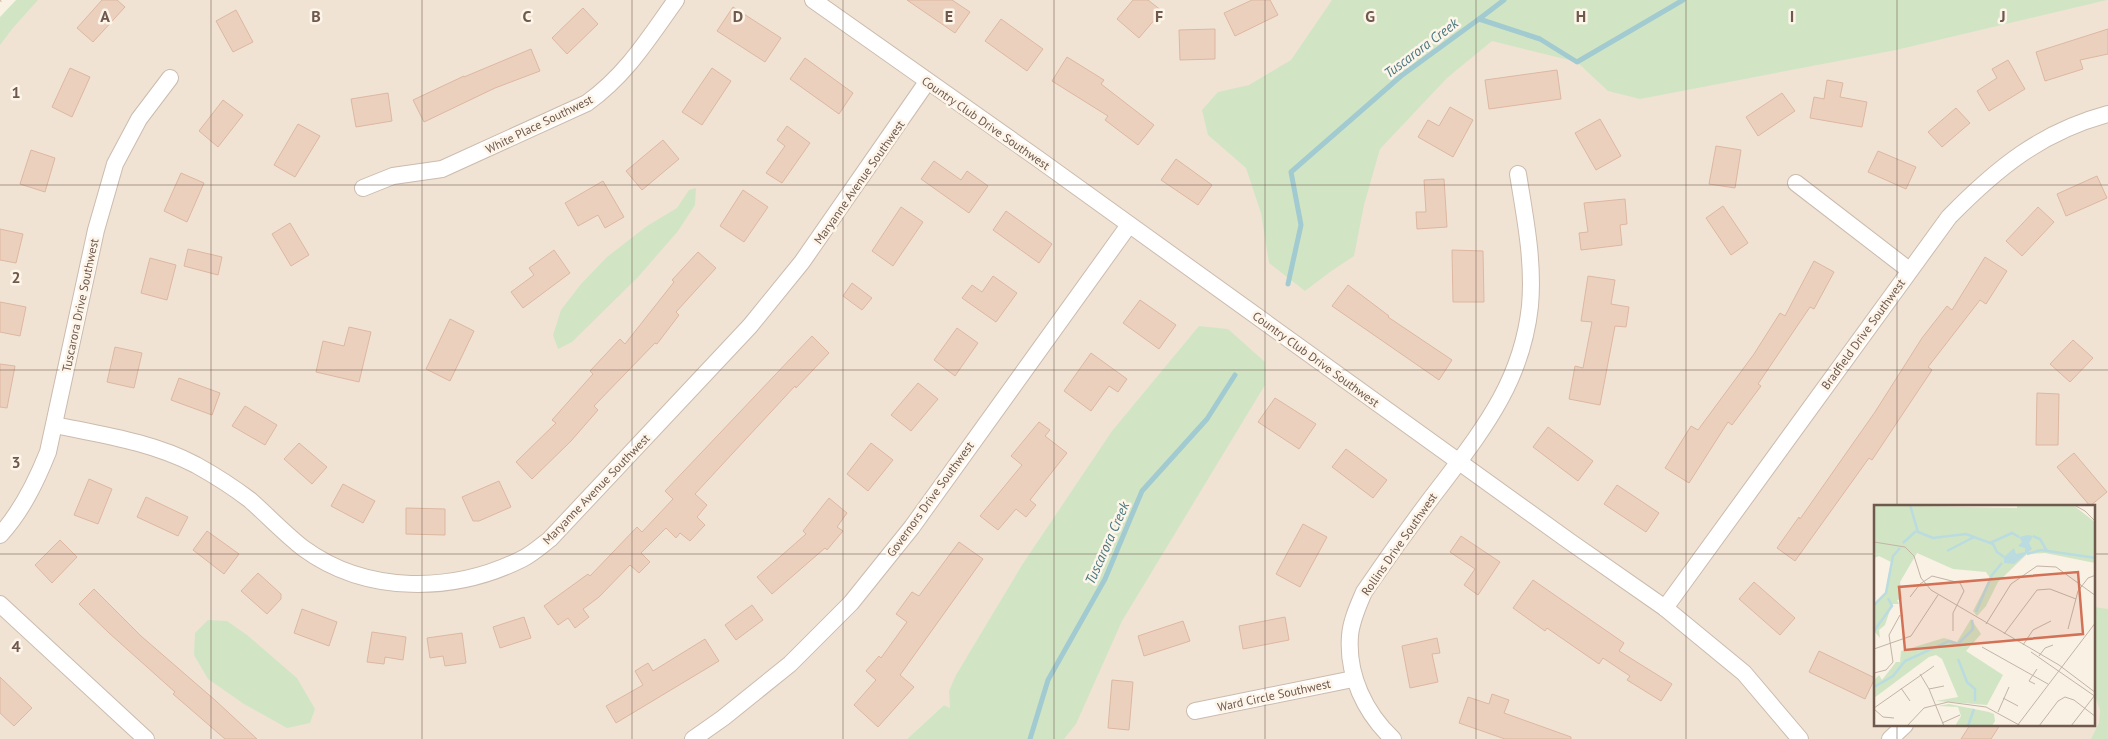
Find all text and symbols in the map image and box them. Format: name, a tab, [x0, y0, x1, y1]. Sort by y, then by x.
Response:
text: A	[100, 6, 110, 26]
text: B	[311, 6, 321, 26]
text: C	[523, 6, 532, 26]
text: D	[733, 6, 743, 26]
text: E	[945, 6, 953, 26]
text: F	[1155, 6, 1163, 26]
text: G	[1365, 6, 1375, 26]
text: H	[1576, 6, 1586, 26]
text: I	[1790, 6, 1794, 26]
text: J	[1999, 6, 2006, 26]
water label: Tuscarora Creek	[1380, 14, 1462, 82]
street label: Country Club Drive Southwest	[919, 73, 1053, 173]
text: 1	[11, 82, 21, 102]
street label: White Place Southwest	[483, 92, 595, 156]
street label: Maryanne Avenue Southwest	[811, 117, 907, 247]
street label: Tuscarora Drive Southwest	[59, 237, 101, 373]
text: 2	[11, 267, 21, 287]
street label: Bradfield Drive Southwest	[1818, 276, 1908, 392]
street label: Country Club Drive Southwest	[1250, 308, 1382, 410]
street label: Maryanne Avenue Southwest	[539, 431, 653, 547]
street label: Governors Drive Southwest	[883, 438, 977, 560]
text: 3	[11, 452, 21, 472]
street label: Rollins Drive Southwest	[1358, 490, 1440, 598]
water label: Tuscarora Creek	[1081, 498, 1134, 587]
inset map	[1874, 505, 2096, 726]
text: 4	[11, 636, 21, 656]
street label: Ward Circle Southwest	[1216, 676, 1332, 714]

